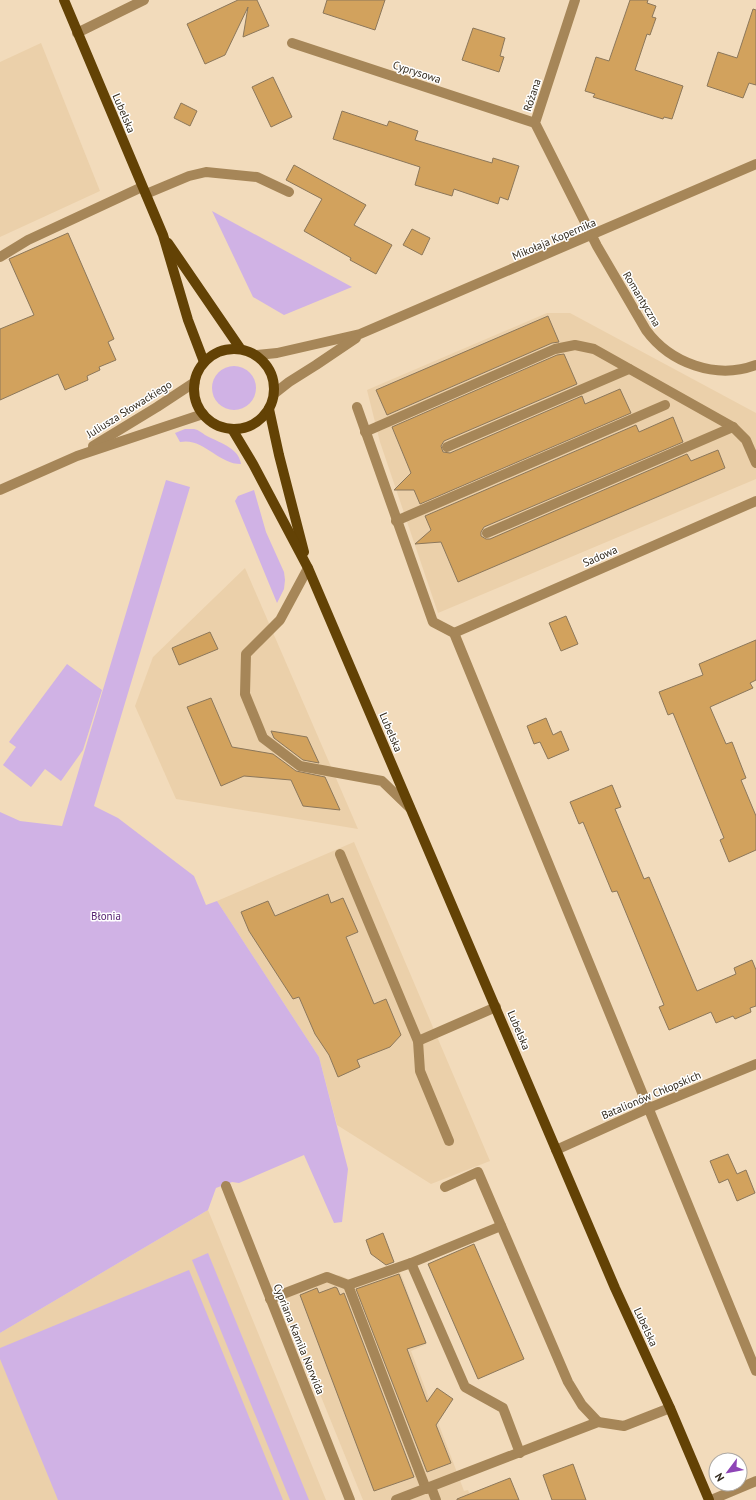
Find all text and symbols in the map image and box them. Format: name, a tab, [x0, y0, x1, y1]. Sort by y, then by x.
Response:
street label: Cyprysowa	[391, 58, 443, 86]
street label: Różana	[520, 77, 544, 113]
street label: Lubelska	[109, 91, 139, 135]
street label: Mikołaja Kopernika	[510, 215, 598, 263]
street label: Romantyczna	[620, 269, 664, 329]
street label: Juliusza Słowackiego	[83, 377, 174, 441]
street label: Sadowa	[580, 542, 620, 570]
street label: Lubelska	[376, 710, 406, 754]
park label: Błonia	[91, 909, 121, 923]
street label: Lubelska	[504, 1008, 534, 1052]
street label: Batalionów Chłopskich	[599, 1068, 703, 1122]
street label: Cypriana Kamila Norwida	[270, 1282, 328, 1396]
street label: Lubelska	[631, 1305, 661, 1349]
north arrow	[708, 1452, 748, 1492]
text: N	[712, 1471, 727, 1484]

